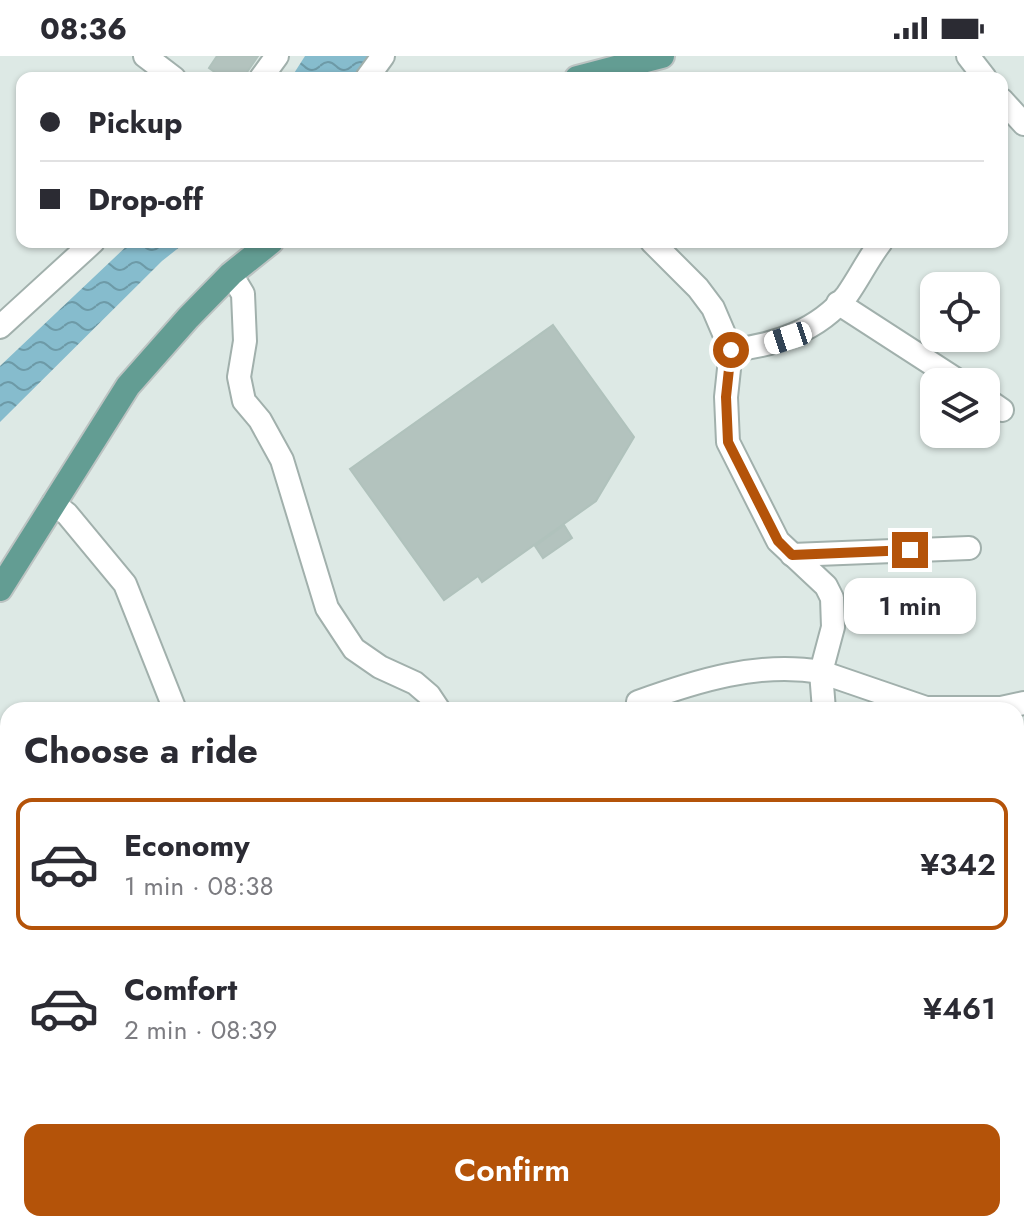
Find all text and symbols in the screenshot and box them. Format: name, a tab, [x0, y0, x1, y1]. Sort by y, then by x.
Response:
text: 08:36	[40, 7, 127, 50]
text: Pickup	[88, 101, 183, 144]
text: Drop-off	[88, 178, 203, 221]
map controls	[920, 272, 1000, 448]
button: locate	[920, 272, 1000, 352]
car	[761, 319, 815, 357]
route start	[713, 332, 749, 368]
button: layers	[920, 368, 1000, 448]
route end	[892, 532, 928, 568]
callout: 1 min	[844, 578, 976, 634]
text: 1 min	[878, 587, 942, 625]
text: Choose a ride	[24, 724, 258, 776]
text: Economy	[124, 824, 250, 867]
icon: car	[28, 828, 100, 900]
text: ¥342	[920, 843, 996, 886]
text: 1 min · 08:38	[124, 867, 274, 905]
text: Comfort	[124, 968, 237, 1011]
icon: car	[28, 972, 100, 1044]
text: ¥461	[923, 987, 996, 1030]
text: 2 min · 08:39	[124, 1011, 277, 1049]
button: Confirm	[24, 1124, 1000, 1216]

